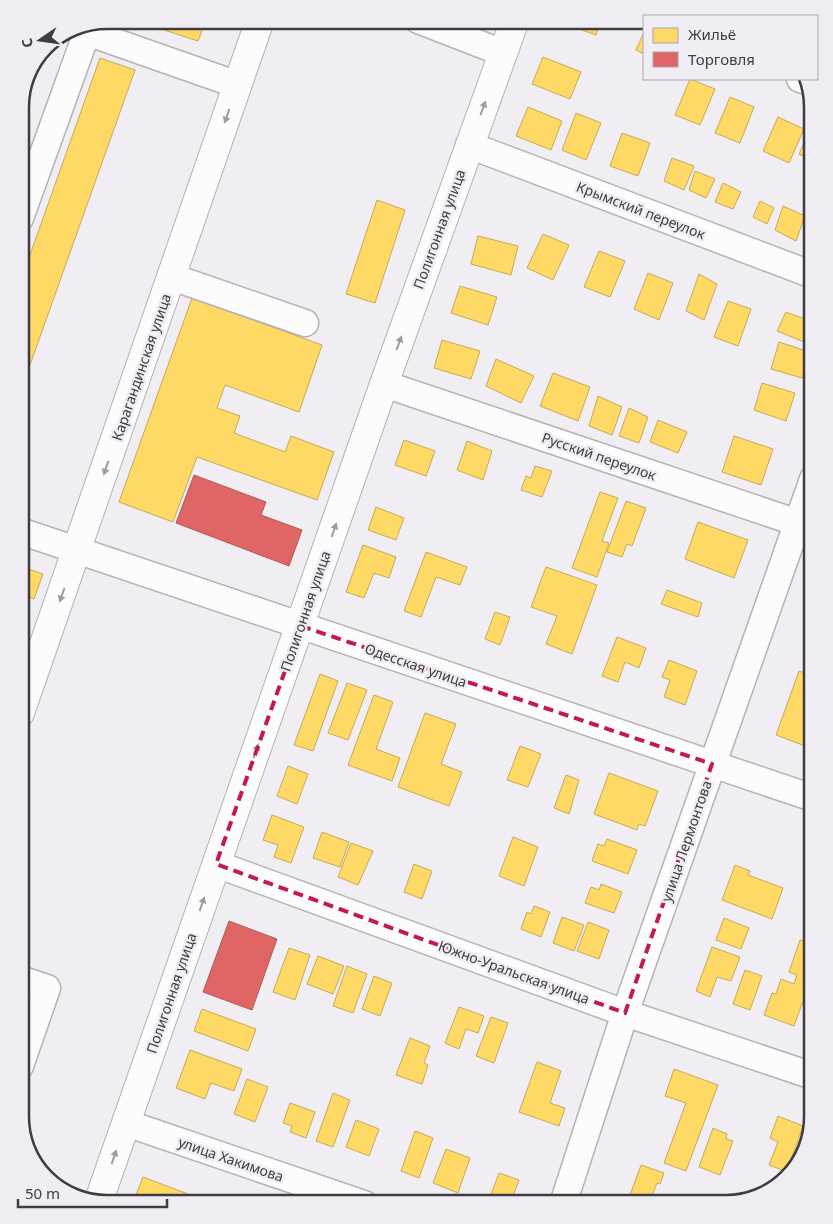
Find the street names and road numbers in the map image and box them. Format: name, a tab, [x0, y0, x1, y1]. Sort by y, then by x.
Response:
street label: Полигонная улица	[408, 166, 470, 292]
street label: Крымский переулок	[574, 177, 709, 244]
street label: Карагандинская улица	[107, 291, 175, 443]
street label: Русский переулок	[539, 428, 659, 485]
street label: Полигонная улица	[275, 548, 335, 674]
street label: Одесская улица	[362, 639, 470, 691]
street label: улица Лермонтова	[656, 778, 716, 904]
street label: Полигонная улица	[141, 930, 201, 1056]
street label: Южно-Уральская улица	[436, 936, 592, 1008]
street label: улица Хакимова	[176, 1132, 286, 1186]

